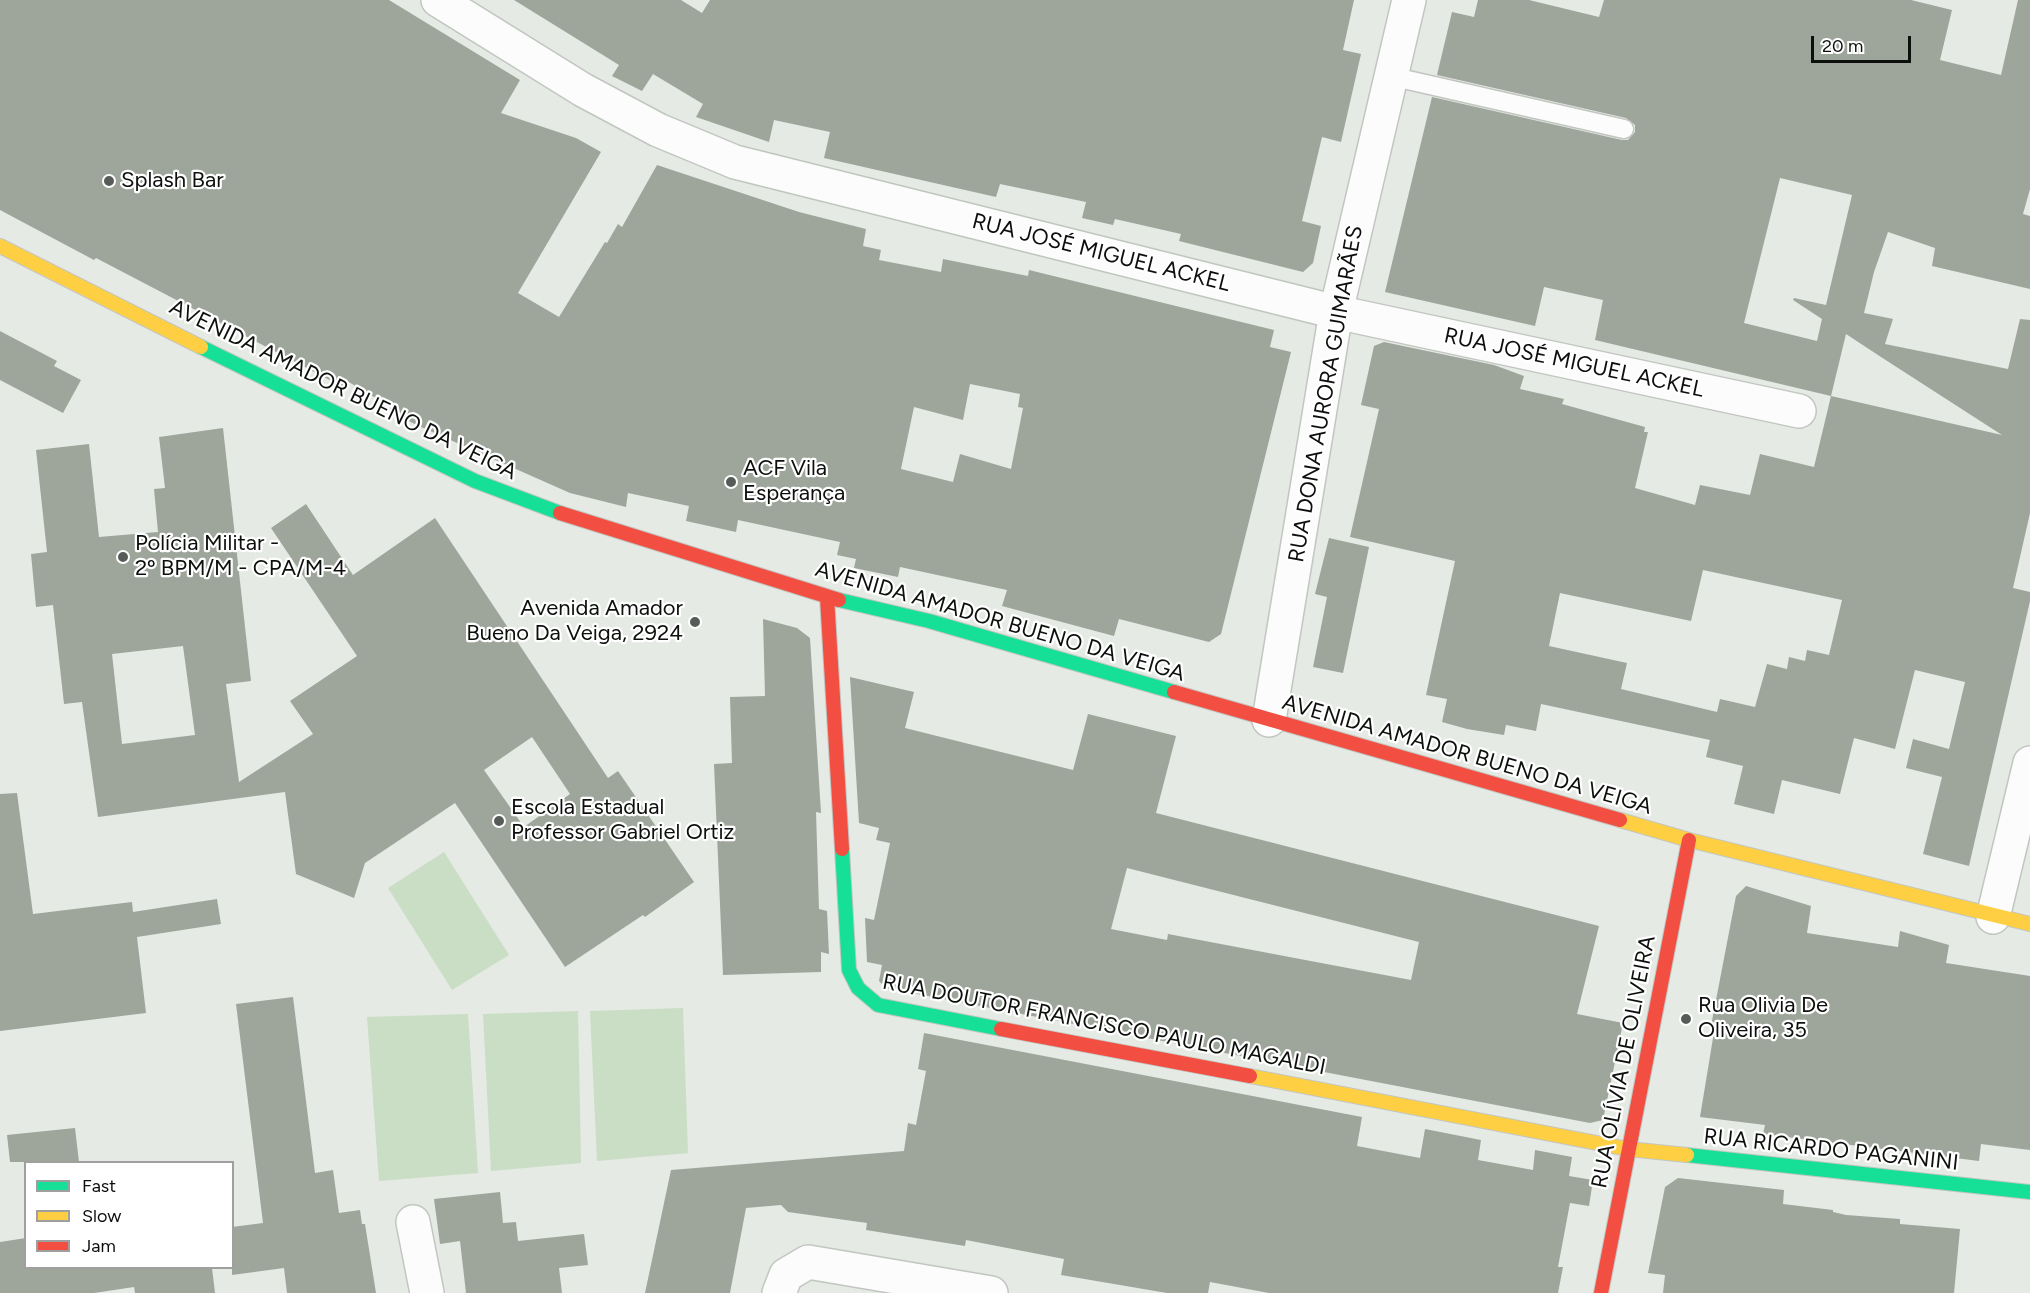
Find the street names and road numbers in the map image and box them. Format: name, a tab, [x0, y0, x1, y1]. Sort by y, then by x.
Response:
street label: RUA JOSÉ MIGUEL ACKEL	[969, 208, 1233, 298]
street label: RUA DONA AURORA GUIMARÃES	[1283, 224, 1369, 564]
street label: AVENIDA AMADOR BUENO DA VEIGA	[165, 294, 521, 486]
street label: RUA JOSÉ MIGUEL ACKEL	[1442, 323, 1706, 403]
street label: AVENIDA AMADOR BUENO DA VEIGA	[812, 556, 1188, 688]
street label: AVENIDA AMADOR BUENO DA VEIGA	[1279, 689, 1655, 821]
street label: RUA OLÍVIA DE OLIVEIRA	[1587, 934, 1661, 1190]
street label: RUA DOUTOR FRANCISCO PAULO MAGALDI	[880, 969, 1328, 1081]
street label: RUA RICARDO PAGANINI	[1702, 1123, 1960, 1177]

